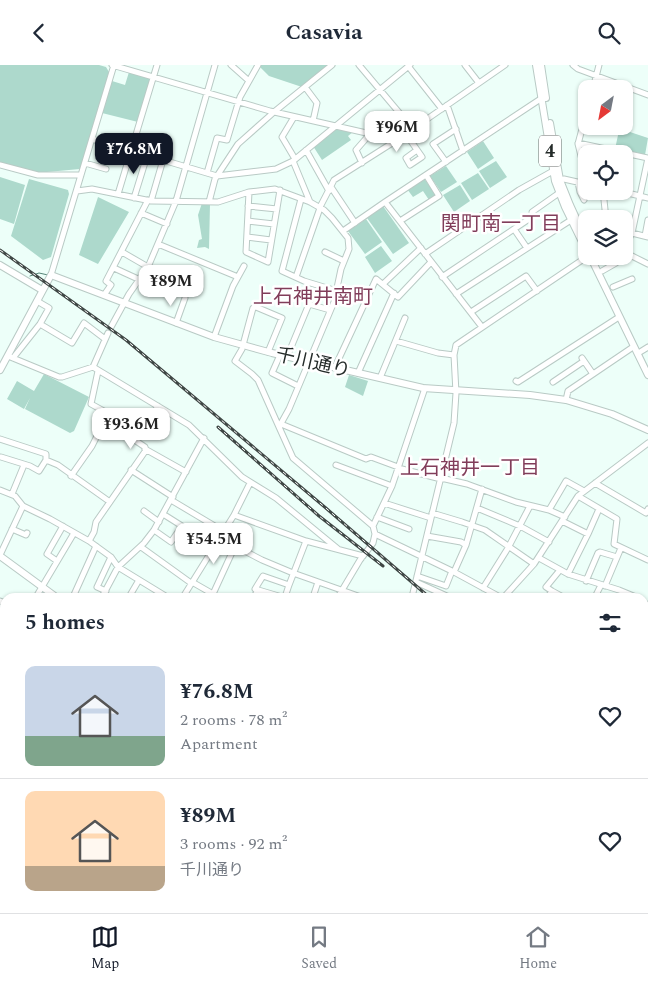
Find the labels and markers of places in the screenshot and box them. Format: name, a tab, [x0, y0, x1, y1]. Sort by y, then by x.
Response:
pin: ¥96M	[367, 111, 427, 153]
pin: ¥76.8M	[93, 133, 175, 175]
pin: ¥89M	[141, 265, 201, 307]
pin: ¥93.6M	[90, 407, 172, 450]
pin: ¥54.5M	[173, 523, 255, 565]

